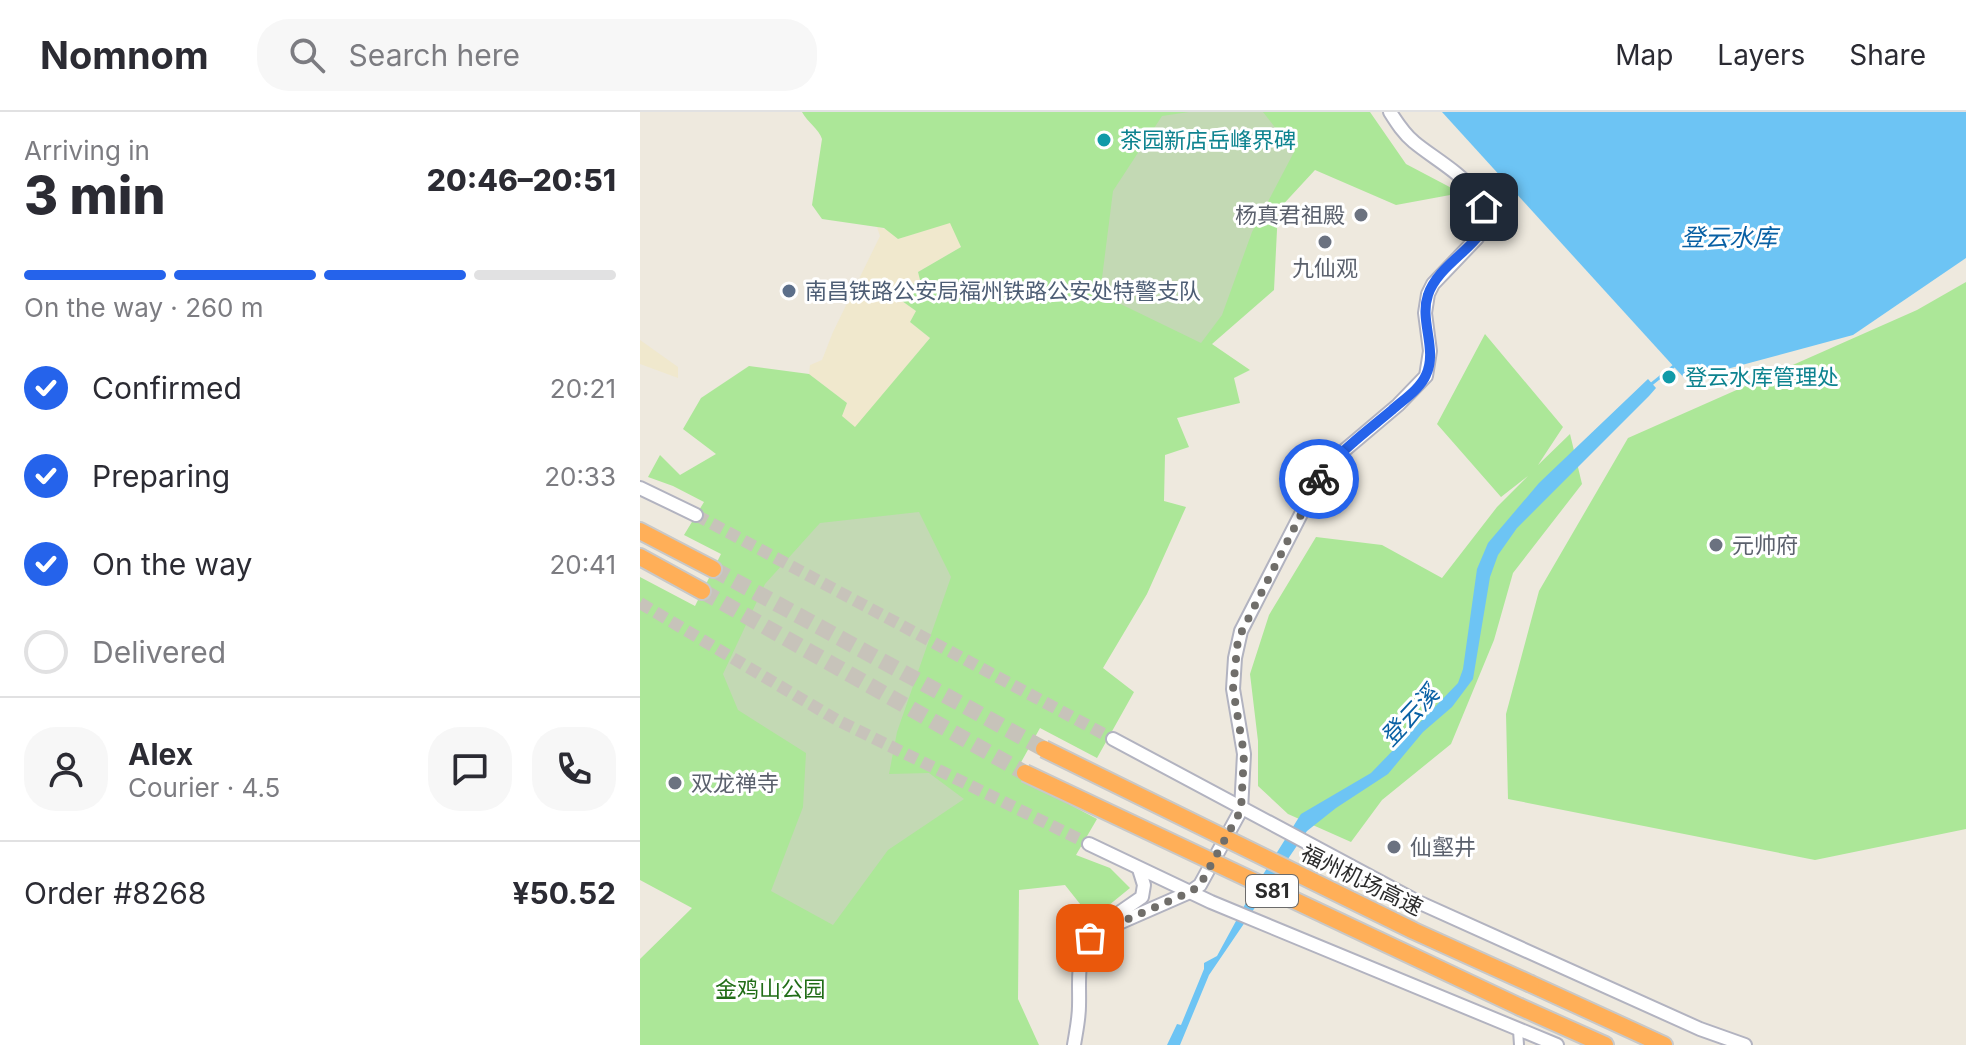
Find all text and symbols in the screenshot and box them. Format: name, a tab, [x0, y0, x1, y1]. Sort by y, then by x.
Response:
search box	[257, 19, 817, 91]
text: Nomnom	[40, 32, 209, 78]
icon: search	[285, 33, 329, 77]
text: Search here	[349, 37, 520, 73]
text: Map	[1615, 38, 1673, 72]
text: Layers	[1717, 38, 1805, 72]
text: Share	[1849, 38, 1926, 72]
place label: 茶园新店岳峰界碑	[1120, 127, 1296, 153]
marker: 茶园新店岳峰界碑	[1095, 131, 1113, 149]
text: Arriving in	[24, 135, 150, 166]
text: 20:46–20:51	[427, 162, 616, 198]
text: 3 min	[24, 164, 166, 227]
pin	[1450, 173, 1518, 241]
icon: home	[1462, 185, 1506, 229]
place label: 杨真君祖殿	[1235, 202, 1345, 228]
marker: 杨真君祖殿	[1352, 206, 1370, 224]
water label: 登云水库	[1681, 223, 1781, 252]
marker: 九仙观	[1316, 233, 1334, 251]
place label: 九仙观	[1292, 255, 1358, 281]
place label: 南昌铁路公安局福州铁路公安处特警支队	[805, 278, 1201, 304]
marker: 南昌铁路公安局福州铁路公安处特警支队	[780, 282, 798, 300]
text: On the way · 260 m	[24, 292, 264, 323]
place label: 登云水库管理处	[1685, 364, 1839, 390]
icon: check	[24, 366, 68, 410]
marker: 登云水库管理处	[1660, 368, 1678, 386]
text: Confirmed	[92, 370, 242, 406]
text: 20:21	[550, 373, 616, 404]
courier	[1279, 439, 1359, 519]
icon: check	[24, 454, 68, 498]
icon: bike	[1297, 457, 1341, 501]
text: Preparing	[92, 458, 230, 494]
text: 20:33	[544, 461, 616, 492]
place label: 元帅府	[1732, 532, 1798, 558]
marker: 元帅府	[1707, 536, 1725, 554]
icon: check	[24, 542, 68, 586]
text: On the way	[92, 546, 252, 582]
text: 20:41	[549, 549, 616, 580]
text: Delivered	[92, 634, 226, 670]
water label: 登云溪	[1374, 677, 1447, 752]
button: person	[24, 727, 108, 811]
button: chat	[428, 727, 512, 811]
button: phone	[532, 727, 616, 811]
text: Alex	[128, 736, 193, 772]
place label: 双龙禅寺	[691, 770, 779, 796]
text: Courier · 4.5	[128, 772, 280, 803]
marker: 双龙禅寺	[666, 774, 684, 792]
place label: 仙壑井	[1410, 834, 1476, 860]
marker: 仙壑井	[1385, 838, 1403, 856]
street label: 福州机场高速	[1297, 839, 1427, 921]
text: Order #8268	[24, 875, 206, 911]
text: ¥50.52	[512, 875, 616, 911]
road number: S81	[1246, 875, 1298, 907]
pin	[1056, 904, 1124, 972]
icon: bag	[1068, 916, 1112, 960]
park label: 金鸡山公园	[715, 976, 825, 1002]

